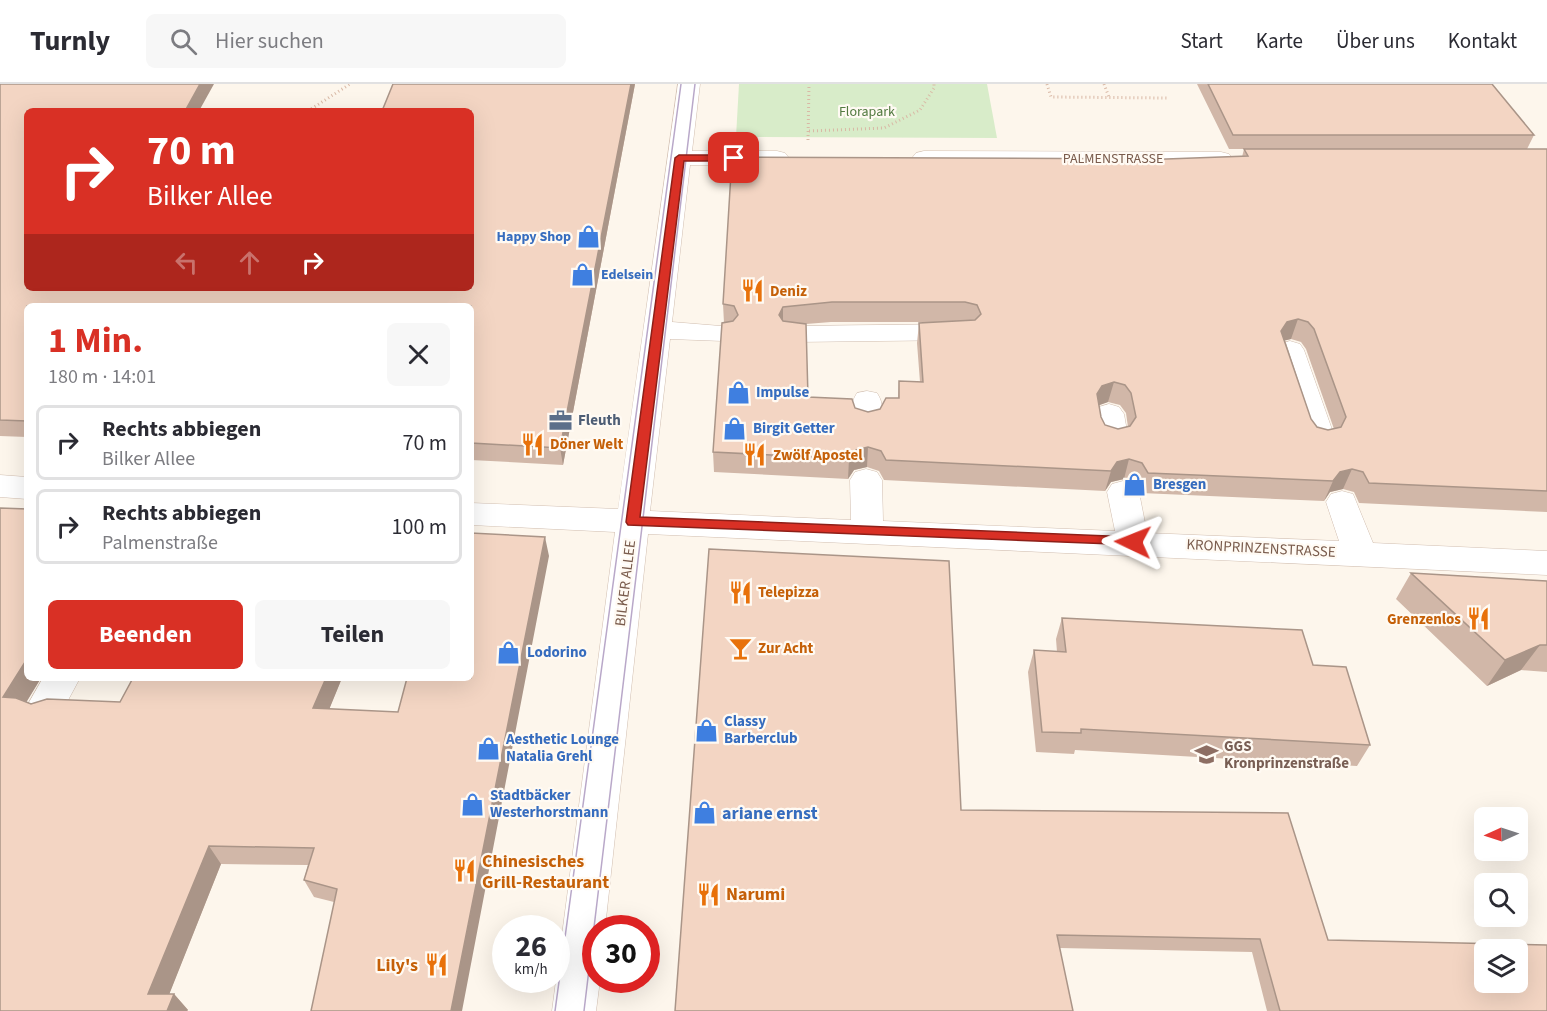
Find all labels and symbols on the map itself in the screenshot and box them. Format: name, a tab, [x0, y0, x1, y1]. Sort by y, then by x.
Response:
park label: Florapark	[839, 102, 895, 122]
pin	[708, 132, 759, 183]
street label: PALMENSTRASSE	[1063, 149, 1163, 169]
shop icon: Happy Shop	[576, 223, 602, 249]
place label: Happy Shop	[497, 227, 571, 247]
shop icon: Edelsein	[570, 261, 596, 287]
place label: Edelsein	[601, 265, 653, 285]
restaurant icon: Deniz	[739, 278, 765, 304]
place label: Deniz	[770, 281, 807, 302]
shop icon: Impulse	[725, 379, 751, 405]
place label: Impulse	[756, 382, 809, 403]
office icon: Fleuth	[547, 407, 573, 433]
place label: Fleuth	[578, 410, 621, 431]
shop icon: Birgit Getter	[722, 415, 748, 441]
place label: Birgit Getter	[753, 418, 835, 439]
restaurant icon: Döner Welt	[519, 431, 545, 457]
place label: Döner Welt	[550, 434, 623, 455]
restaurant icon: Zwölf Apostel	[742, 442, 768, 468]
place label: Zwölf Apostel	[773, 445, 863, 466]
shop icon: Bresgen	[1122, 471, 1148, 497]
place label: Bresgen	[1153, 474, 1206, 495]
position arrow	[1101, 510, 1165, 574]
street label: KRONPRINZENSTRASSE	[1186, 534, 1336, 563]
street label: BILKER ALLEE	[610, 539, 641, 627]
restaurant icon: Telepizza	[727, 579, 753, 605]
place label: Telepizza	[758, 582, 819, 603]
restaurant icon: Grenzenlos	[1466, 606, 1492, 632]
place label: Grenzenlos	[1387, 609, 1461, 630]
bar icon: Zur Acht	[727, 635, 753, 661]
place label: Zur Acht	[758, 638, 814, 659]
shop icon: Lodorino	[496, 639, 522, 665]
place label: Lodorino	[527, 642, 587, 663]
place label: Classy Barberclub	[724, 711, 798, 749]
shop icon: Classy Barberclub	[693, 717, 719, 743]
place label: Aesthetic Lounge Natalia Grehl	[505, 729, 619, 767]
shop icon: Aesthetic Lounge Natalia Grehl	[475, 735, 501, 761]
place label: GGS Kronprinzenstraße	[1224, 736, 1349, 774]
school or university icon: GGS Kronprinzenstraße	[1193, 742, 1219, 768]
place label: Stadtbäcker Westerhorstmann	[490, 785, 608, 823]
shop icon: Stadtbäcker Westerhorstmann	[459, 791, 485, 817]
shop icon: ariane ernst	[691, 800, 717, 826]
place label: ariane ernst	[722, 801, 818, 826]
north arrow	[1474, 807, 1528, 861]
place label: Chinesisches Grill-Restaurant	[482, 849, 609, 895]
restaurant icon: Chinesisches Grill-Restaurant	[451, 858, 477, 884]
restaurant icon: Narumi	[695, 881, 721, 907]
place label: Narumi	[726, 882, 785, 907]
speed limit sign: 30	[582, 915, 660, 993]
restaurant icon: Lily's	[423, 952, 449, 978]
place label: Lily's	[376, 953, 418, 978]

